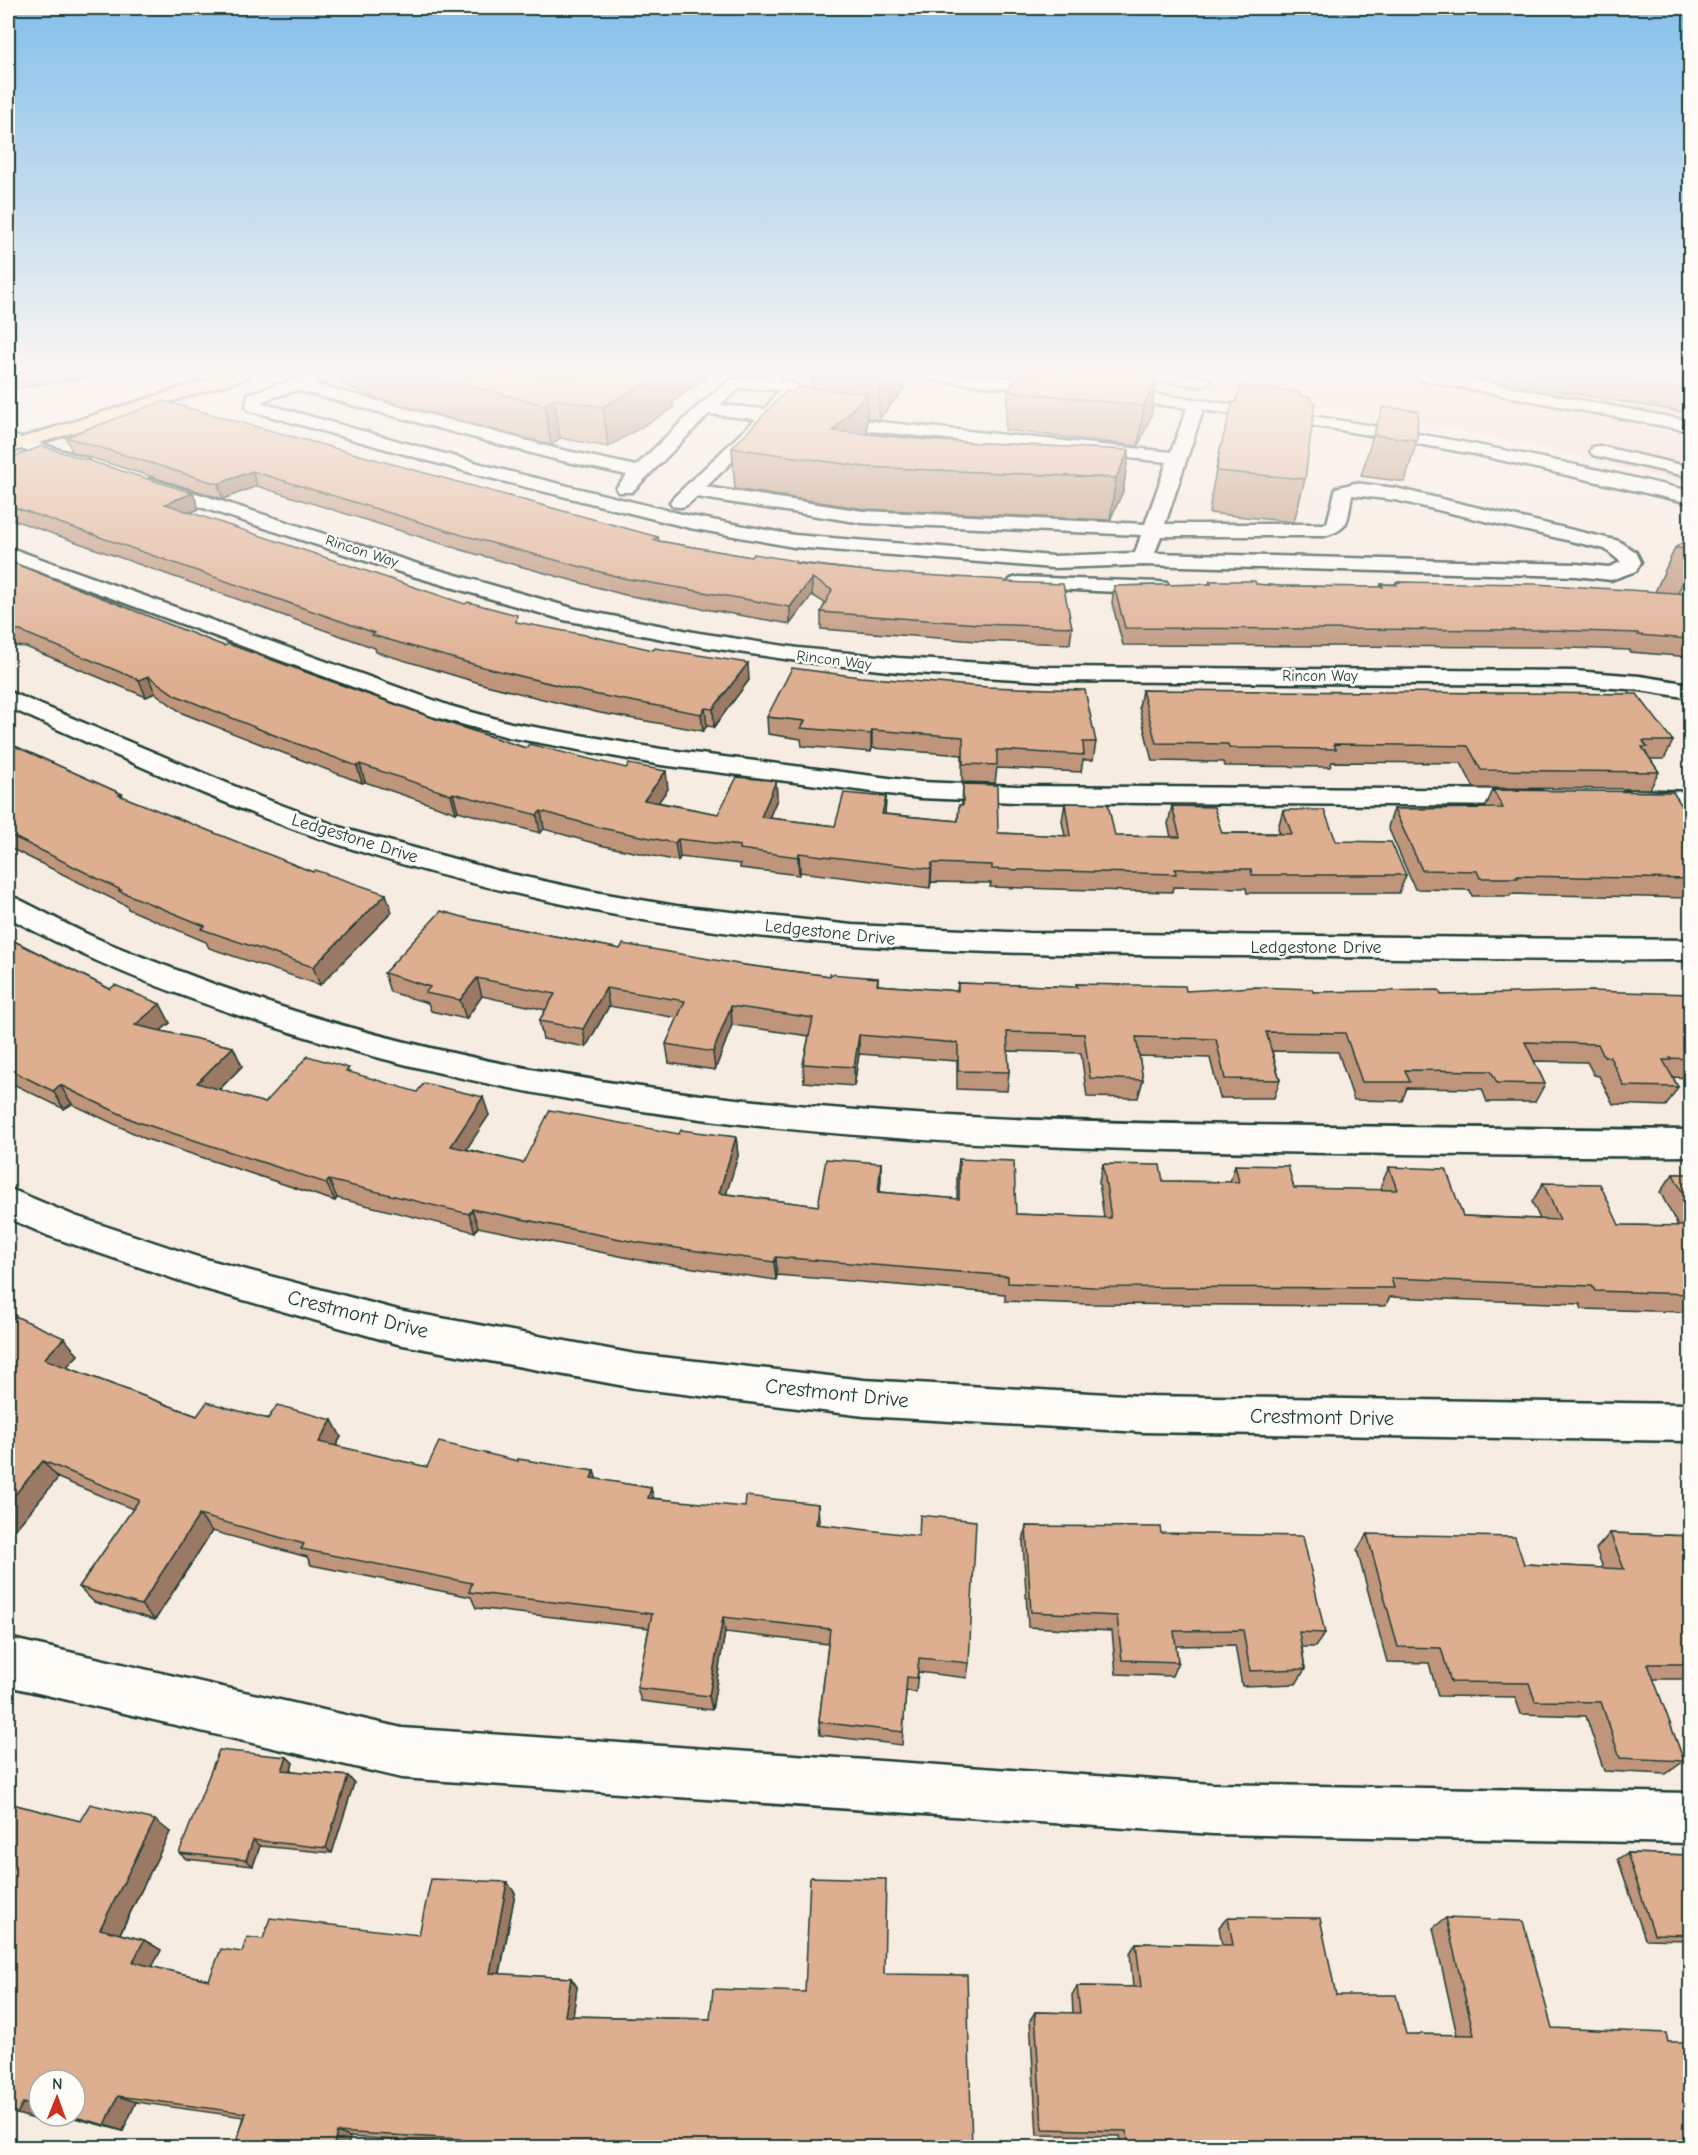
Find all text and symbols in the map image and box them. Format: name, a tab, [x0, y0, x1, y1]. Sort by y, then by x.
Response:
street label: Rincon Way	[323, 531, 401, 571]
street label: Rincon Way	[795, 646, 873, 674]
street label: Rincon Way	[1282, 667, 1358, 685]
street label: Ledgestone Drive	[289, 809, 421, 868]
street label: Ledgestone Drive	[764, 915, 896, 950]
street label: Ledgestone Drive	[1250, 937, 1382, 958]
street label: Crestmont Drive	[285, 1285, 431, 1343]
street label: Crestmont Drive	[764, 1374, 910, 1412]
street label: Crestmont Drive	[1250, 1404, 1394, 1430]
north arrow	[27, 2068, 87, 2128]
text: N	[52, 2075, 63, 2093]

